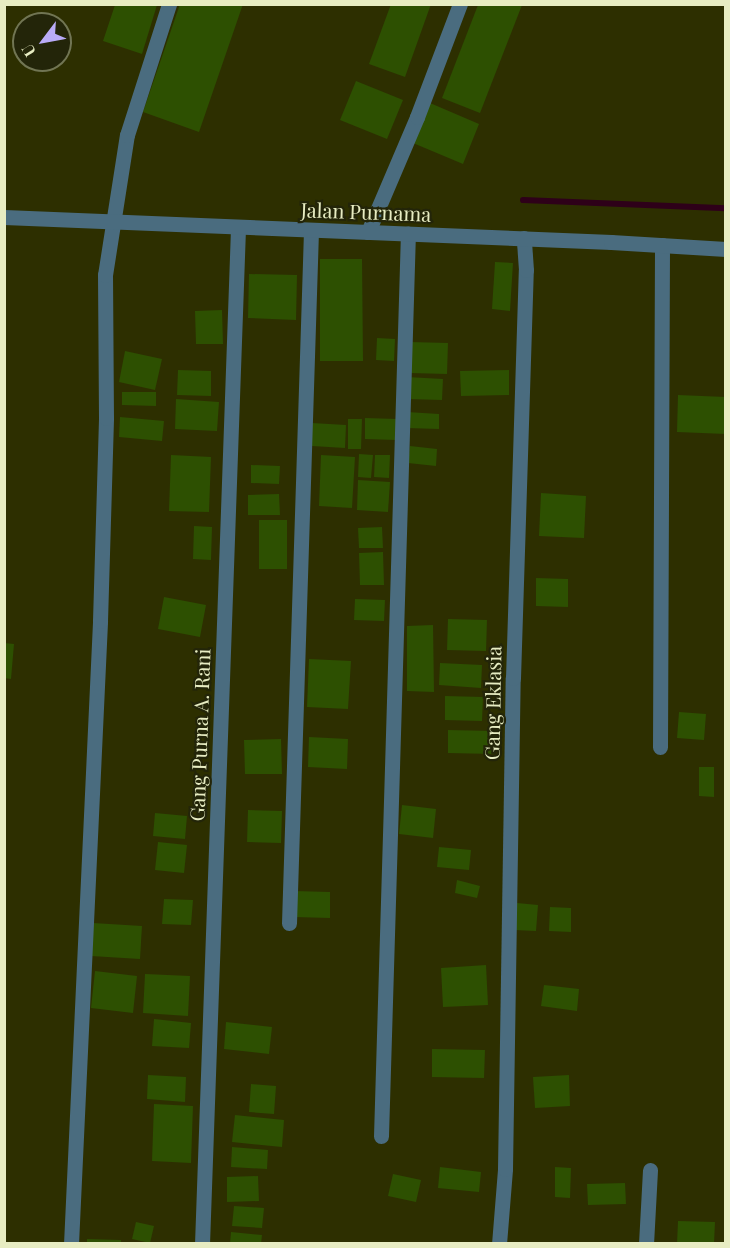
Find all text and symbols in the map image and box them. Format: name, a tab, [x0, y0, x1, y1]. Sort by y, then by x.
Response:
north arrow	[12, 12, 72, 72]
text: U	[16, 41, 40, 61]
street label: Jalan Purnama	[300, 197, 432, 225]
street label: Gang Eklasia	[479, 646, 505, 760]
street label: Gang Purna A. Rani	[184, 648, 214, 822]

